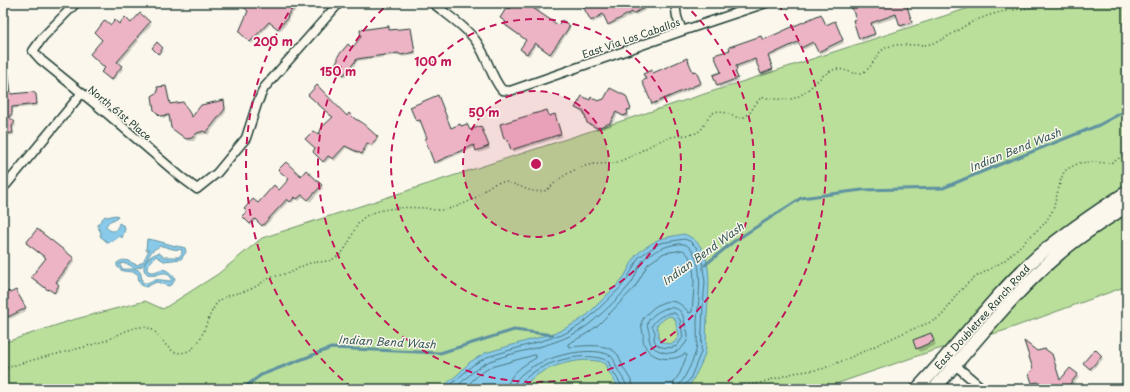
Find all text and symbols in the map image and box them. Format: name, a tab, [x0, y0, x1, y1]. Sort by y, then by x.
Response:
street label: East Via Los Caballos	[580, 14, 682, 61]
text: 200 m	[253, 32, 293, 50]
text: 100 m	[414, 52, 452, 70]
text: 150 m	[320, 62, 356, 80]
street label: North 61st Place	[85, 82, 156, 144]
text: 50 m	[468, 103, 500, 121]
water label: Indian Bend Wash	[966, 123, 1064, 176]
centre of rings	[529, 157, 543, 171]
water label: Indian Bend Wash	[658, 218, 748, 289]
street label: East Doubletree Ranch Road	[930, 261, 1033, 372]
water label: Indian Bend Wash	[338, 330, 437, 353]

